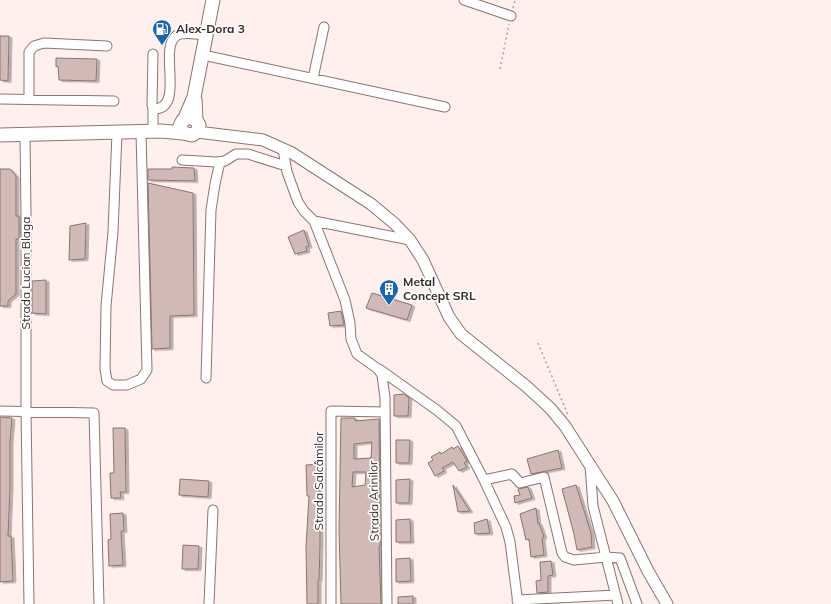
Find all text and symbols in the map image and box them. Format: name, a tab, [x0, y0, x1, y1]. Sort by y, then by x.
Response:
fuel station icon: Alex-Dora 3	[151, 18, 173, 46]
place label: Alex-Dora 3	[176, 21, 245, 36]
street label: Strada Lucian Blaga	[18, 217, 33, 329]
place label: Metal Concept SRL	[403, 274, 476, 303]
building icon: Metal Concept SRL	[378, 278, 400, 306]
street label: Strada Salcâmilor	[311, 431, 326, 530]
street label: Strada Arinilor	[365, 460, 382, 541]

